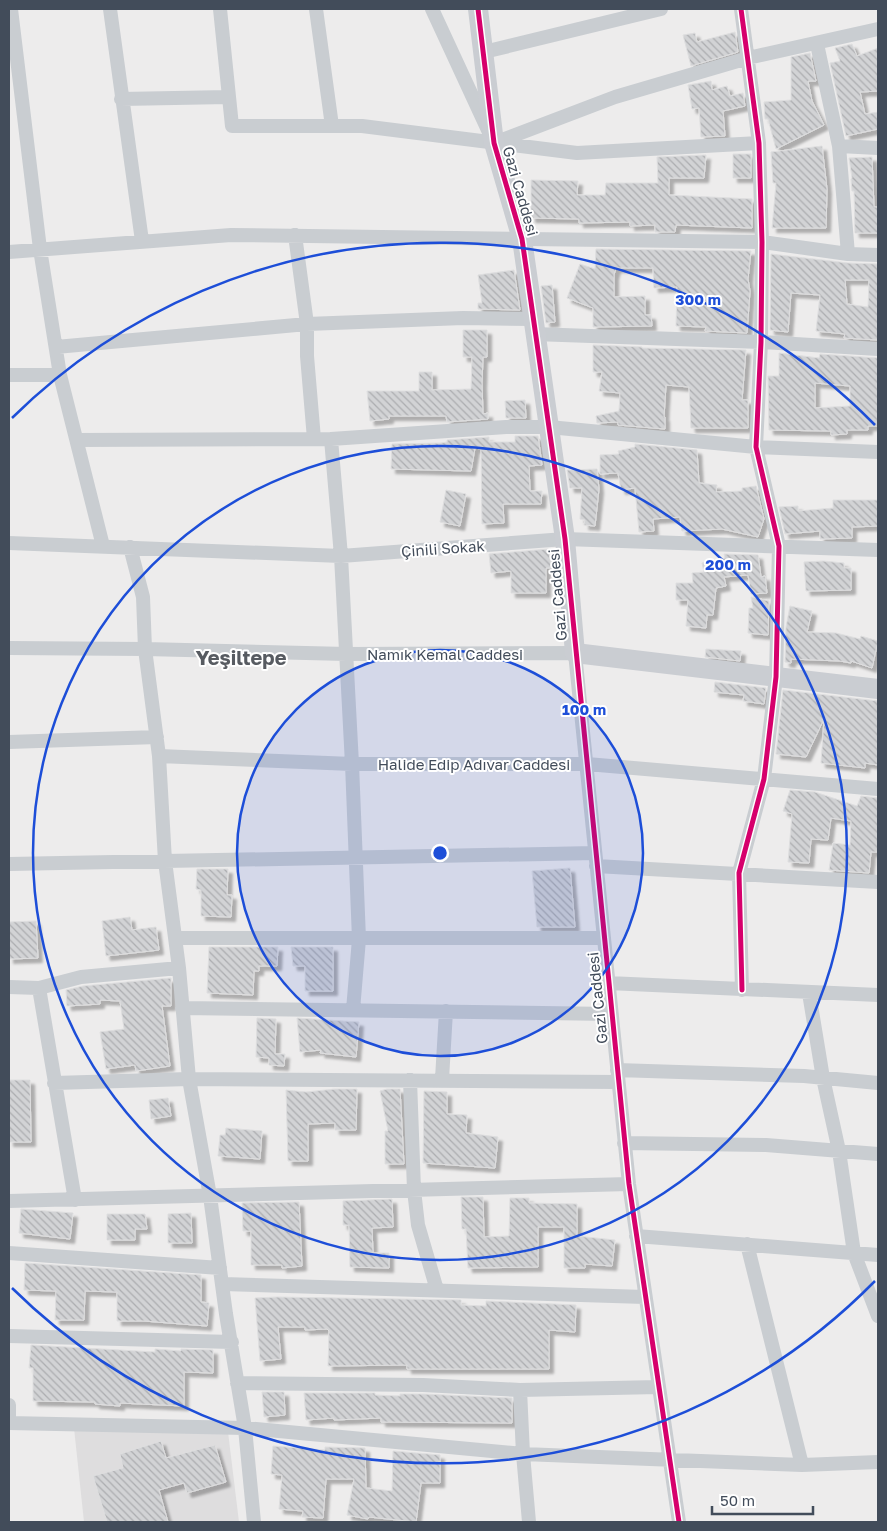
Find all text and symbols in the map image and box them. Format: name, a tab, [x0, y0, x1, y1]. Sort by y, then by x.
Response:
street label: Gazi Caddesi	[500, 144, 542, 238]
text: 300 m	[675, 290, 721, 308]
street label: Çinili Sokak	[401, 536, 486, 560]
street label: Gazi Caddesi	[544, 548, 570, 642]
text: 200 m	[705, 555, 751, 573]
district label: Yeşiltepe	[196, 645, 287, 669]
street label: Namık Kemal Caddesi	[367, 645, 523, 663]
text: 100 m	[562, 700, 606, 718]
street label: Halide Edip Adıvar Caddesi	[378, 755, 570, 773]
centre of rings	[431, 844, 449, 862]
street label: Gazi Caddesi	[583, 951, 611, 1045]
scale bar	[712, 1484, 813, 1516]
text: 50 m	[720, 1491, 755, 1509]

